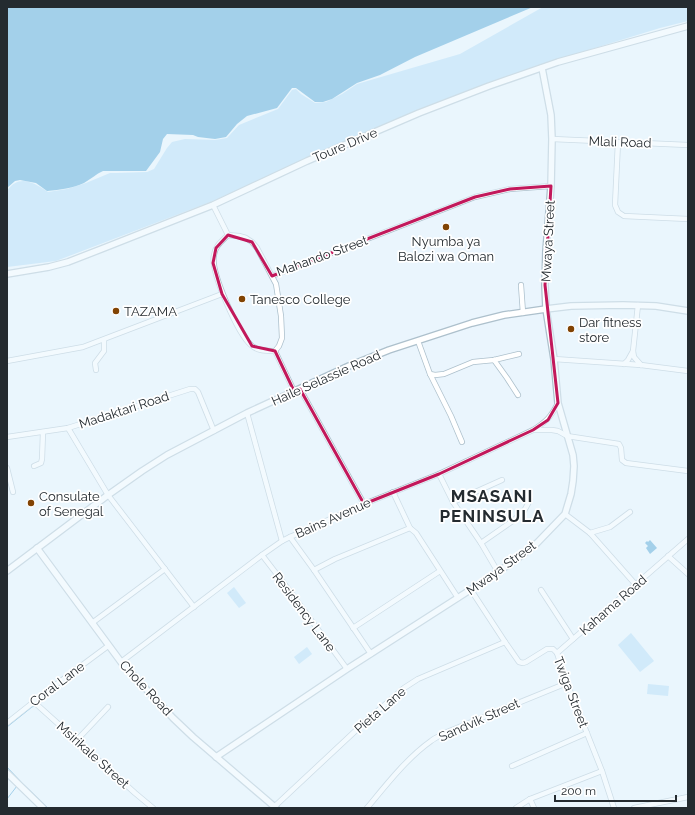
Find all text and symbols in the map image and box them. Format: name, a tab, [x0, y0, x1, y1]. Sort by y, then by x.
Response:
street label: Toure Drive	[311, 125, 380, 165]
street label: Mlali Road	[588, 133, 652, 151]
street label: Mwaya Street	[538, 199, 558, 282]
marker: Nyumba ya Balozi wa Oman	[441, 222, 451, 232]
street label: Mahando Street	[274, 232, 370, 279]
place label: Nyumba ya Balozi wa Oman	[398, 234, 494, 264]
place label: Tanesco College	[250, 292, 351, 307]
marker: Tanesco College	[237, 294, 247, 304]
place label: TAZAMA	[124, 304, 177, 319]
marker: TAZAMA	[111, 306, 121, 316]
place label: Dar fitness store	[579, 315, 642, 345]
marker: Dar fitness store	[566, 324, 576, 334]
street label: Haile Selassie Road	[269, 347, 383, 409]
street label: Madaktari Road	[77, 388, 171, 432]
district label: MSASANI PENINSULA	[439, 486, 545, 526]
place label: Consulate of Senegal	[39, 489, 104, 519]
street label: Bains Avenue	[293, 495, 373, 541]
marker: Consulate of Senegal	[26, 498, 36, 508]
street label: Mwaya Street	[463, 537, 539, 598]
street label: Residency Lane	[269, 569, 339, 655]
street label: Kahama Road	[577, 572, 649, 638]
street label: Twiga Street	[551, 654, 592, 730]
street label: Chole Road	[117, 657, 175, 719]
street label: Coral Lane	[27, 658, 88, 709]
street label: Pieta Lane	[351, 683, 409, 736]
street label: Sandvik Street	[436, 695, 522, 744]
street label: Msirikale Street	[54, 719, 133, 792]
scale bar	[555, 777, 676, 803]
text: 200 m	[561, 784, 596, 798]

